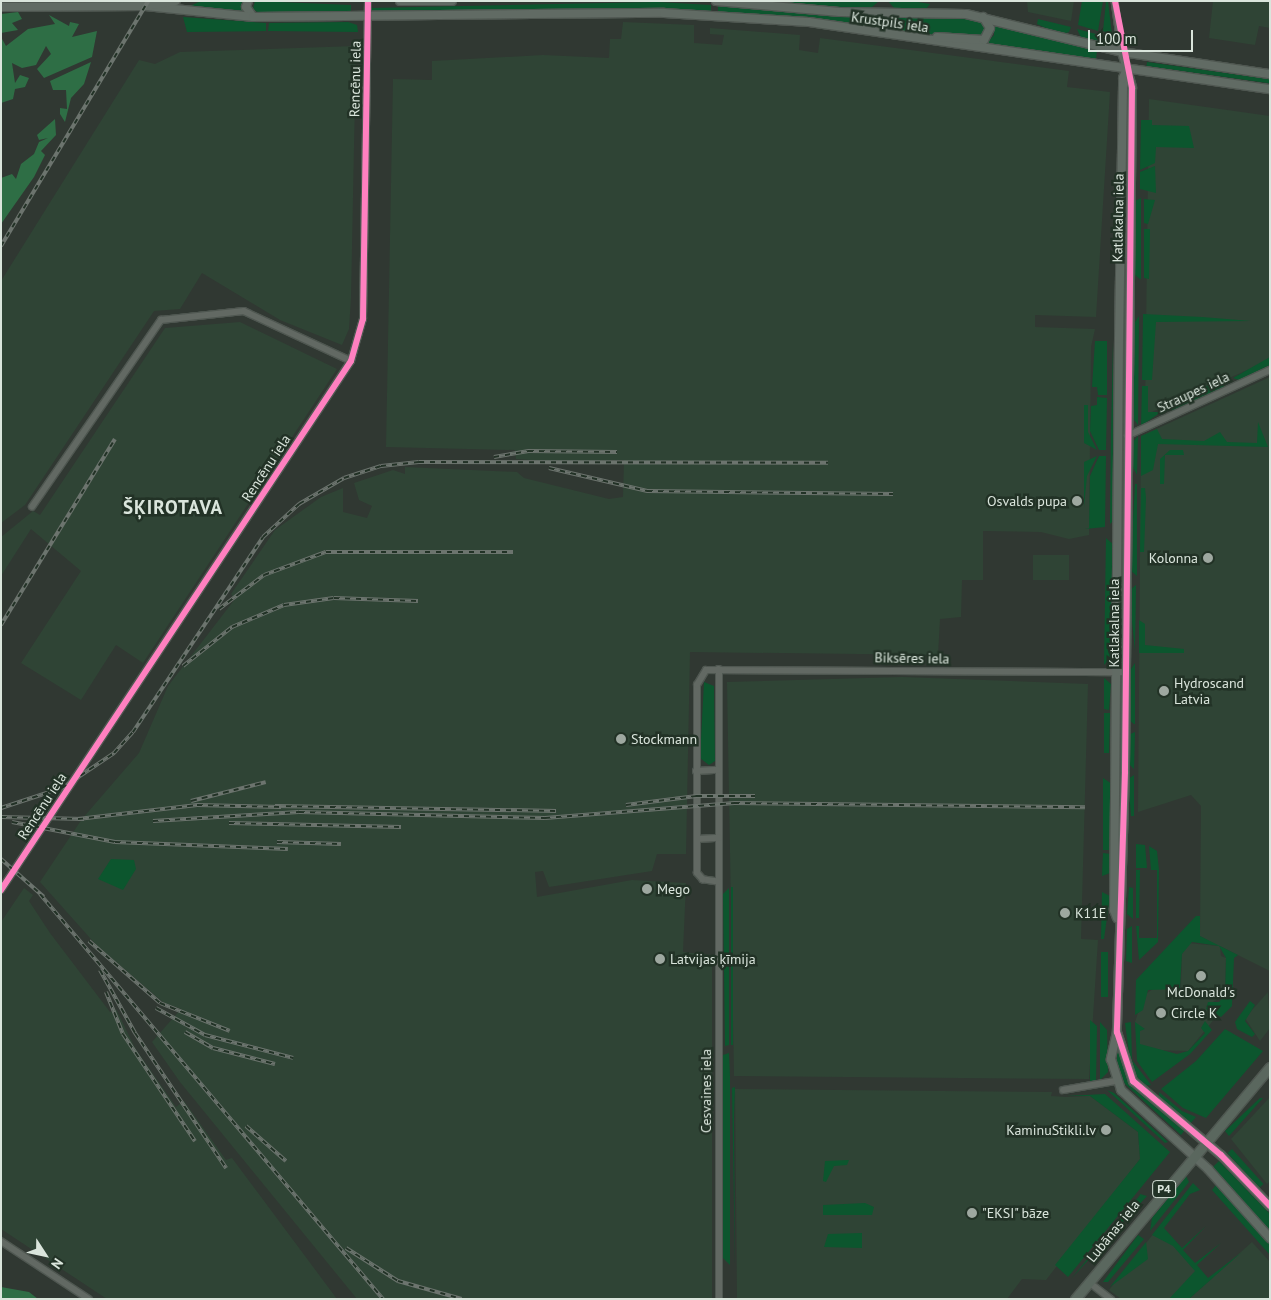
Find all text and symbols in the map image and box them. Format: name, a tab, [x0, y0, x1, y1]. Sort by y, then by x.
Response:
street label: Krustpils iela	[850, 8, 930, 36]
scale bar	[1091, 20, 1196, 52]
text: 100 m	[1096, 29, 1137, 48]
street label: Rencēnu iela	[346, 41, 364, 117]
street label: Katlakalna iela	[1109, 173, 1127, 263]
street label: Straupes iela	[1154, 368, 1232, 416]
street label: Rencēnu iela	[238, 431, 294, 505]
place label: Osvalds pupa	[987, 493, 1067, 509]
marker: Osvalds pupa	[1071, 495, 1083, 507]
district label: ŠĶIROTAVA	[122, 497, 224, 519]
place label: Kolonna	[1149, 550, 1198, 566]
marker: Kolonna	[1202, 552, 1214, 564]
street label: Katlakalna iela	[1106, 579, 1122, 667]
street label: Biksēres iela	[874, 649, 950, 667]
place label: Hydroscand Latvia	[1174, 675, 1244, 708]
marker: Hydroscand Latvia	[1158, 685, 1170, 697]
place label: Stockmann	[631, 731, 697, 747]
marker: Stockmann	[615, 733, 627, 745]
street label: Rencēnu iela	[14, 769, 70, 843]
place label: Mego	[657, 881, 690, 897]
marker: Mego	[641, 883, 653, 895]
place label: K11E	[1075, 905, 1106, 921]
marker: K11E	[1059, 907, 1071, 919]
place label: Latvijas ķīmija	[670, 951, 756, 967]
marker: Latvijas ķīmija	[654, 953, 666, 965]
marker: McDonald's	[1195, 970, 1207, 982]
place label: McDonald's	[1167, 984, 1235, 1000]
place label: Circle K	[1171, 1005, 1217, 1021]
marker: Circle K	[1155, 1007, 1167, 1019]
street label: Cesvaines iela	[698, 1049, 714, 1133]
place label: KaminuStikli.lv	[1006, 1122, 1096, 1138]
marker: KaminuStikli.lv	[1100, 1124, 1112, 1136]
road number: P4	[1152, 1180, 1176, 1198]
street label: Lubānas iela	[1083, 1197, 1143, 1265]
place label: "EKSI" bāze	[982, 1205, 1050, 1221]
marker: "EKSI" bāze	[966, 1207, 978, 1219]
north arrow	[20, 1230, 70, 1280]
text: N	[47, 1255, 67, 1273]

